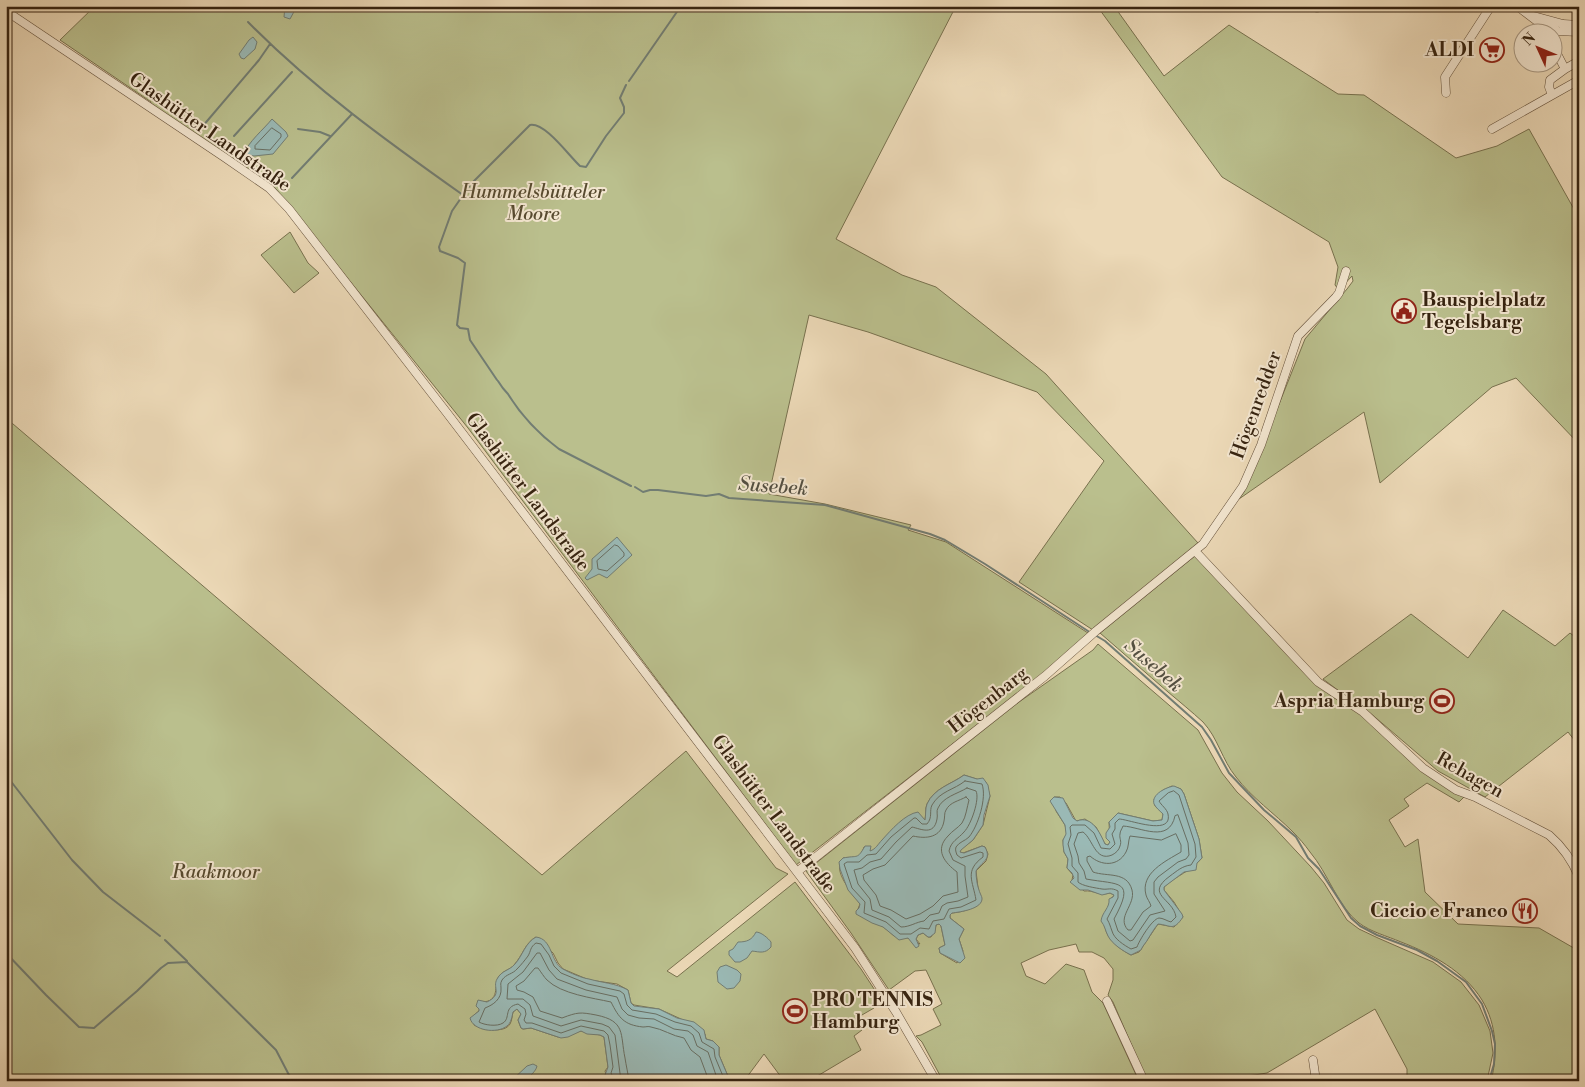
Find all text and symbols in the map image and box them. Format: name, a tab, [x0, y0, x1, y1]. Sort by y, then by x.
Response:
north arrow	[1512, 22, 1562, 72]
text: N	[1519, 29, 1540, 50]
supermarket icon: ALDI	[1479, 37, 1505, 63]
place label: ALDI	[1424, 38, 1475, 62]
street label: Glashütter Landstraße	[124, 67, 296, 197]
park label: Hummelsbütteler Moore	[460, 180, 606, 226]
place label: Bauspielplatz Tegelsbarg	[1422, 288, 1545, 334]
public building icon: Bauspielplatz Tegelsbarg	[1391, 298, 1417, 324]
street label: Högenredder	[1225, 348, 1287, 462]
street label: Glashütter Landstraße	[461, 408, 595, 576]
water label: Susebek	[737, 472, 809, 502]
water label: Susebek	[1118, 634, 1188, 698]
street label: Högenbarg	[943, 661, 1033, 739]
sports icon: Aspria Hamburg	[1429, 688, 1455, 714]
place label: Aspria Hamburg	[1273, 689, 1425, 713]
street label: Glashütter Landstraße	[707, 730, 841, 898]
street label: Rehagen	[1432, 747, 1508, 803]
park label: Raakmoor	[171, 860, 261, 884]
restaurant icon: Ciccio e Franco	[1512, 898, 1538, 924]
place label: Ciccio e Franco	[1370, 899, 1508, 923]
place label: PRO TENNIS Hamburg	[812, 988, 933, 1034]
sports icon: PRO TENNIS Hamburg	[782, 998, 808, 1024]

